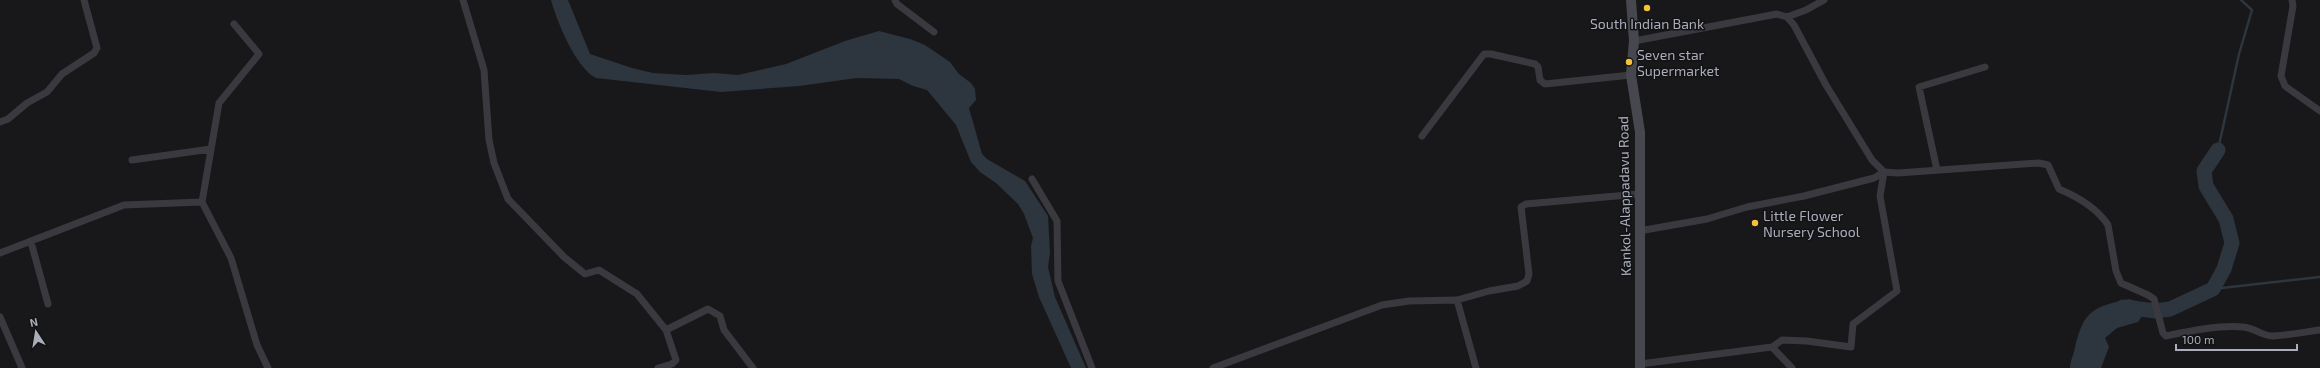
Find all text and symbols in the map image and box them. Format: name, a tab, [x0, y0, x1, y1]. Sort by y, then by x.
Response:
marker: South Indian Bank	[1642, 3, 1652, 13]
place label: South Indian Bank	[1590, 15, 1704, 32]
place label: Seven star Supermarket	[1637, 46, 1719, 79]
marker: Seven star Supermarket	[1624, 57, 1634, 67]
street label: Kankol-Alappadavu Road	[1614, 116, 1634, 276]
place label: Little Flower Nursery School	[1763, 207, 1861, 240]
marker: Little Flower Nursery School	[1750, 218, 1760, 228]
north arrow	[16, 312, 56, 352]
text: N	[29, 315, 39, 329]
scale bar	[2176, 326, 2297, 352]
text: 100 m	[2182, 332, 2214, 346]

